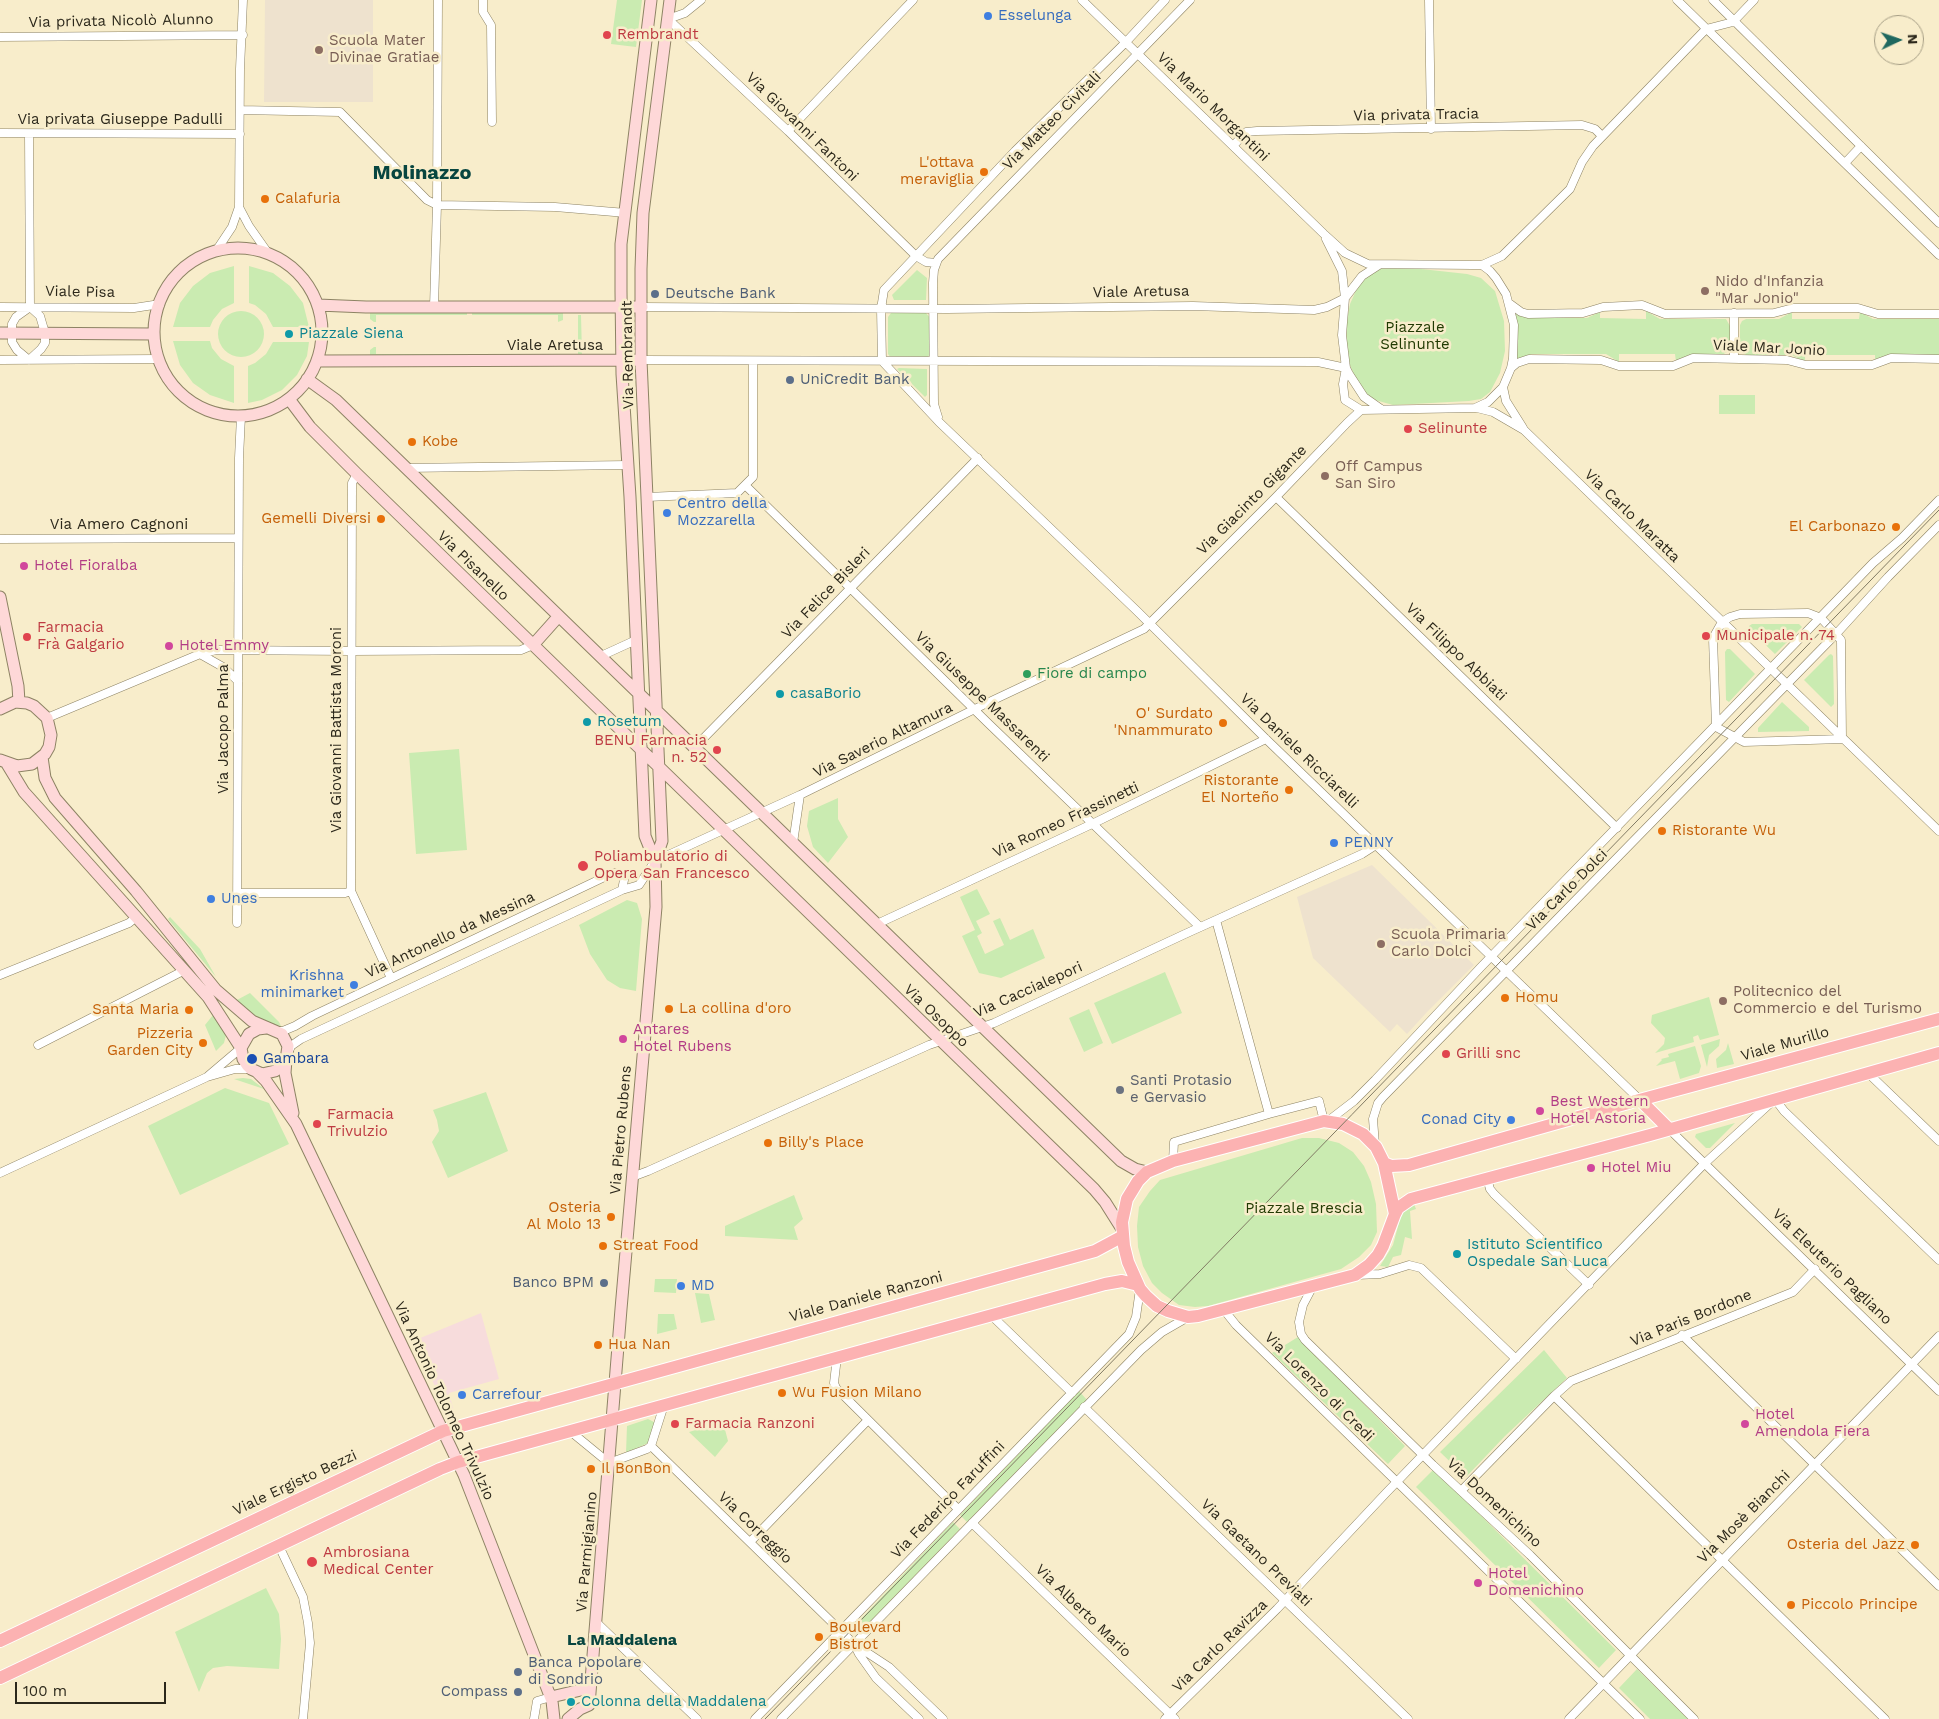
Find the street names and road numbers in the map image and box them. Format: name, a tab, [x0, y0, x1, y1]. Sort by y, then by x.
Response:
street label: Via privata Nicolò Alunno	[28, 10, 214, 32]
street label: Via Mario Morgantini	[1153, 49, 1273, 165]
street label: Via Matteo Civitali	[999, 68, 1105, 174]
street label: Via Giovanni Fantoni	[742, 69, 862, 185]
street label: Via privata Tracia	[1353, 105, 1479, 125]
street label: Via privata Giuseppe Padulli	[17, 111, 223, 129]
street label: Viale Pisa	[45, 282, 115, 302]
street label: Viale Aretusa	[1092, 282, 1190, 302]
street label: Via Rembrandt	[618, 300, 638, 410]
street label: Viale Mar Jonio	[1712, 336, 1826, 360]
street label: Viale Aretusa	[507, 337, 603, 355]
street label: Via Giacinto Gigante	[1193, 441, 1311, 559]
street label: Via Carlo Maratta	[1580, 466, 1684, 566]
street label: Via Amero Cagnoni	[50, 516, 188, 534]
street label: Via Pisanello	[433, 527, 513, 605]
street label: Via Felice Bisleri	[778, 544, 874, 642]
street label: Via Filippo Abbiati	[1402, 599, 1510, 705]
street label: Via Giovanni Battista Moroni	[328, 627, 346, 833]
street label: Via Giuseppe Massarenti	[911, 628, 1053, 766]
street label: Via Jacopo Palma	[215, 664, 233, 794]
street label: Via Daniele Ricciarelli	[1236, 690, 1362, 812]
street label: Via Saverio Altamura	[810, 698, 956, 782]
street label: Via Romeo Frassinetti	[990, 778, 1142, 862]
street label: Via Carlo Dolci	[1523, 846, 1611, 934]
street label: Via Antonello da Messina	[362, 888, 538, 982]
street label: Via Caccialepori	[971, 958, 1085, 1022]
street label: Via Osoppo	[900, 981, 972, 1051]
street label: Viale Murillo	[1739, 1023, 1831, 1065]
street label: Via Pietro Rubens	[606, 1065, 636, 1195]
street label: Via Eleuterio Pagliano	[1768, 1205, 1896, 1329]
street label: Viale Daniele Ranzoni	[787, 1268, 945, 1326]
street label: Via Paris Bordone	[1628, 1285, 1754, 1351]
street label: Via Antonio Tolomeo Trivulzio	[390, 1299, 498, 1503]
street label: Via Lorenzo di Credi	[1260, 1328, 1378, 1446]
street label: Via Federico Faruffini	[887, 1438, 1009, 1562]
street label: Viale Ergisto Bezzi	[230, 1446, 360, 1520]
street label: Via Domenichino	[1443, 1454, 1545, 1552]
street label: Via Mosè Bianchi	[1694, 1467, 1794, 1567]
street label: Via Correggio	[714, 1488, 796, 1568]
street label: Via Parmigianino	[573, 1491, 601, 1613]
street label: Via Gaetano Previati	[1197, 1495, 1315, 1611]
street label: Via Alberto Mario	[1031, 1561, 1135, 1661]
street label: Via Carlo Ravizza	[1169, 1596, 1271, 1696]

